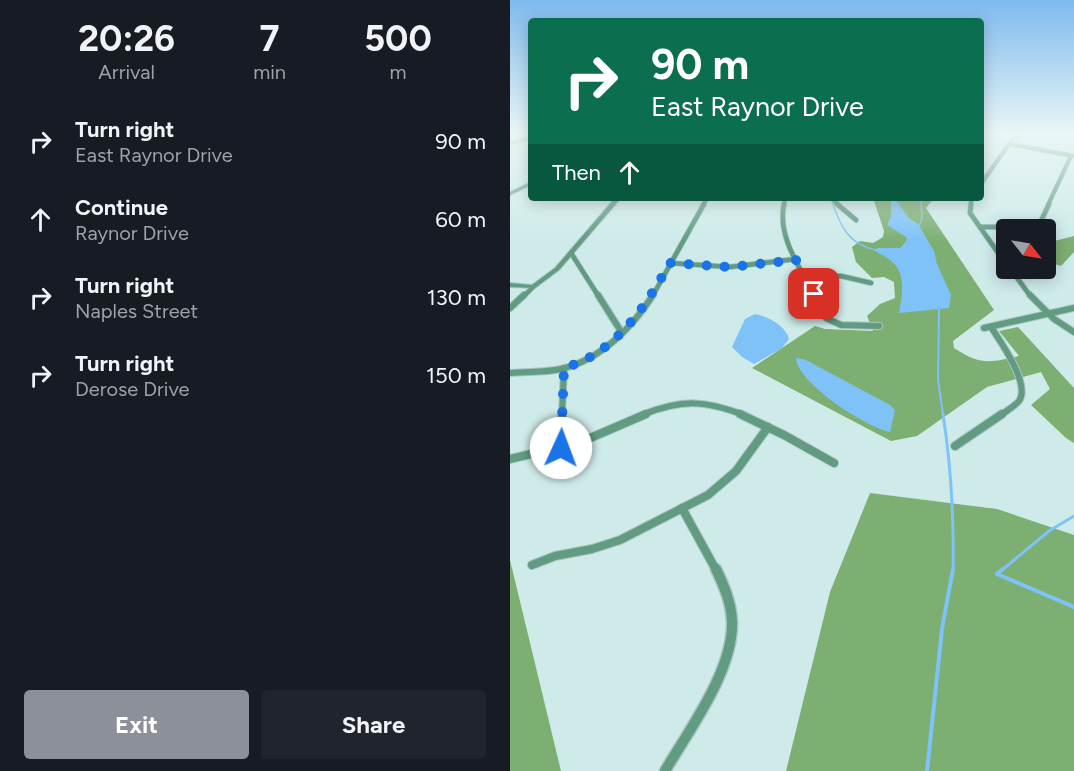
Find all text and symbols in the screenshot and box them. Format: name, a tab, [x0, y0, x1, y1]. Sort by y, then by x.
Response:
text: 20:26	[78, 17, 175, 60]
text: 7	[260, 17, 280, 60]
text: 500	[364, 17, 432, 60]
text: 90 m	[651, 39, 749, 90]
icon: right	[552, 42, 630, 120]
text: Arrival	[98, 60, 155, 84]
text: min	[253, 60, 286, 84]
text: m	[389, 60, 406, 84]
text: East Raynor Drive	[651, 90, 864, 123]
text: Turn right	[75, 116, 174, 143]
icon: right	[24, 125, 57, 158]
text: 90 m	[435, 128, 486, 155]
text: East Raynor Drive	[75, 143, 233, 167]
icon: ahead	[613, 156, 646, 189]
text: Then	[552, 159, 601, 186]
text: Continue	[75, 194, 168, 221]
icon: ahead	[24, 203, 57, 236]
text: 60 m	[435, 206, 486, 233]
north arrow	[996, 219, 1056, 279]
map controls	[996, 219, 1056, 279]
text: Raynor Drive	[75, 221, 189, 245]
pin	[788, 268, 839, 319]
text: Turn right	[75, 272, 174, 299]
icon: arrive	[797, 277, 830, 310]
icon: right	[24, 281, 57, 314]
text: 130 m	[427, 284, 486, 311]
text: Naples Street	[75, 299, 198, 323]
text: Turn right	[75, 350, 174, 377]
icon: right	[24, 359, 57, 392]
text: 150 m	[426, 362, 486, 389]
text: Derose Drive	[75, 377, 189, 401]
position arrow	[529, 416, 593, 480]
button: Exit	[24, 690, 249, 759]
button: Share	[261, 690, 486, 759]

